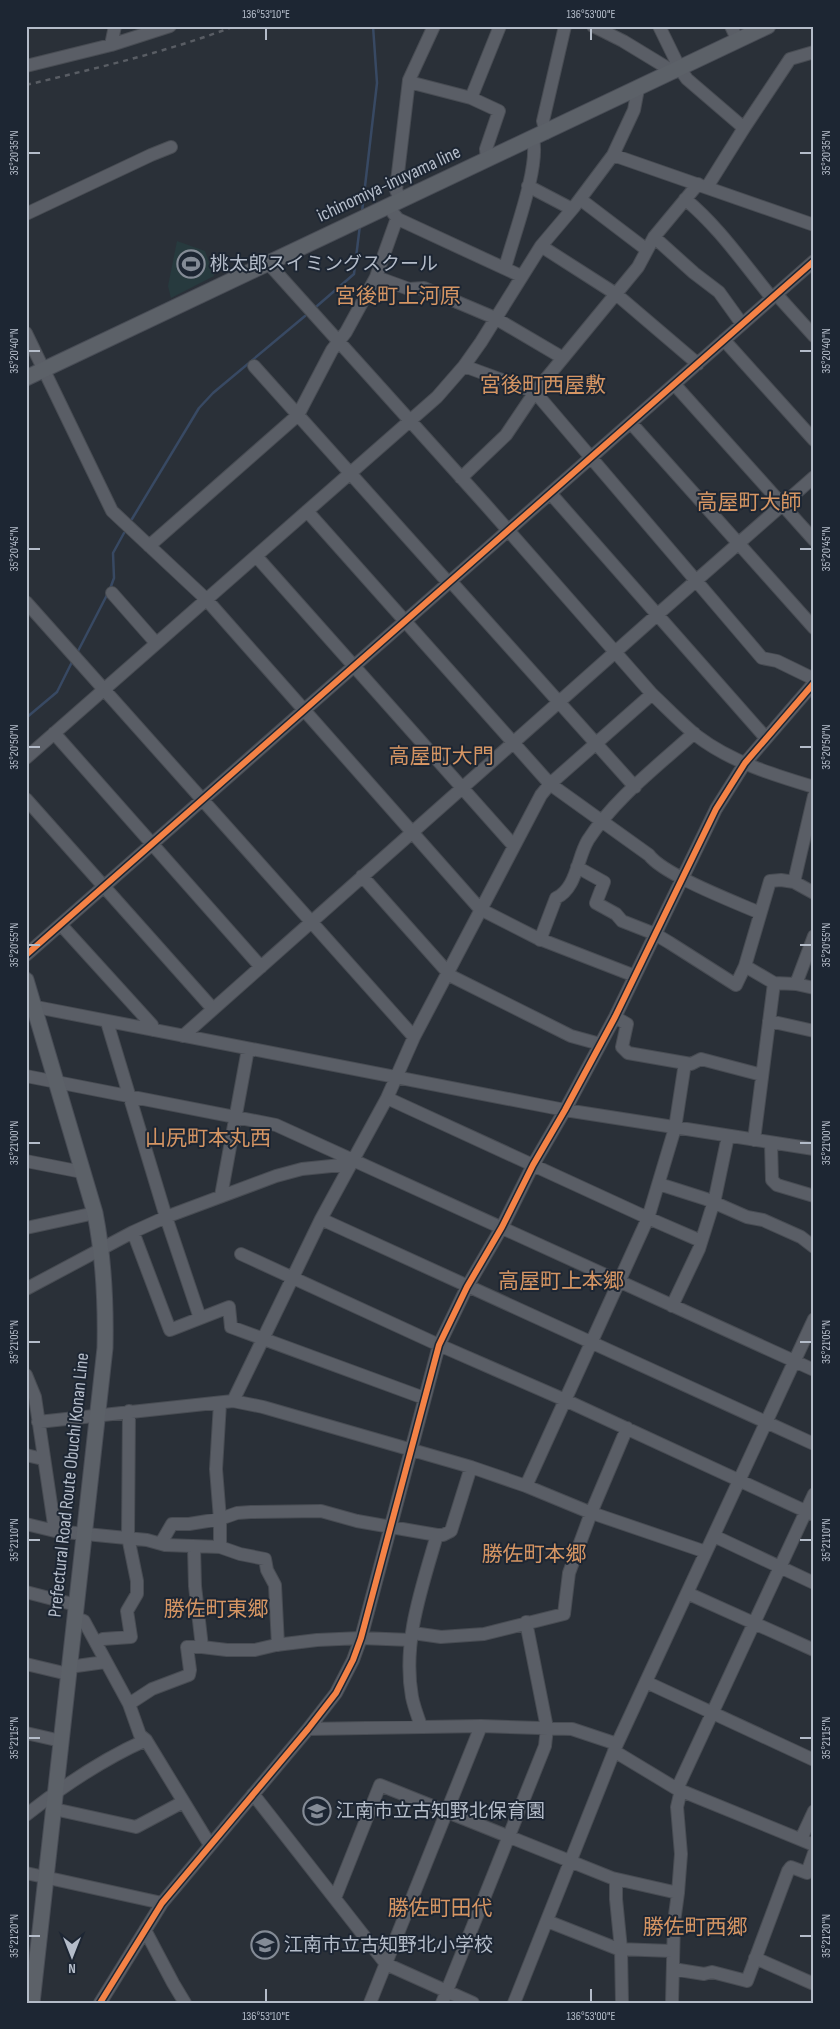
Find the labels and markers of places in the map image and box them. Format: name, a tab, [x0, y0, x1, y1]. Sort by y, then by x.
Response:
sports icon: 桃太郎スイミングスクール	[176, 249, 206, 279]
place label: 桃太郎スイミングスクール	[210, 253, 438, 276]
school or university icon: 江南市立古知野北保育園	[302, 1796, 332, 1826]
place label: 江南市立古知野北保育園	[336, 1800, 545, 1823]
school or university icon: 江南市立古知野北小学校	[250, 1930, 280, 1960]
place label: 江南市立古知野北小学校	[284, 1934, 493, 1957]

